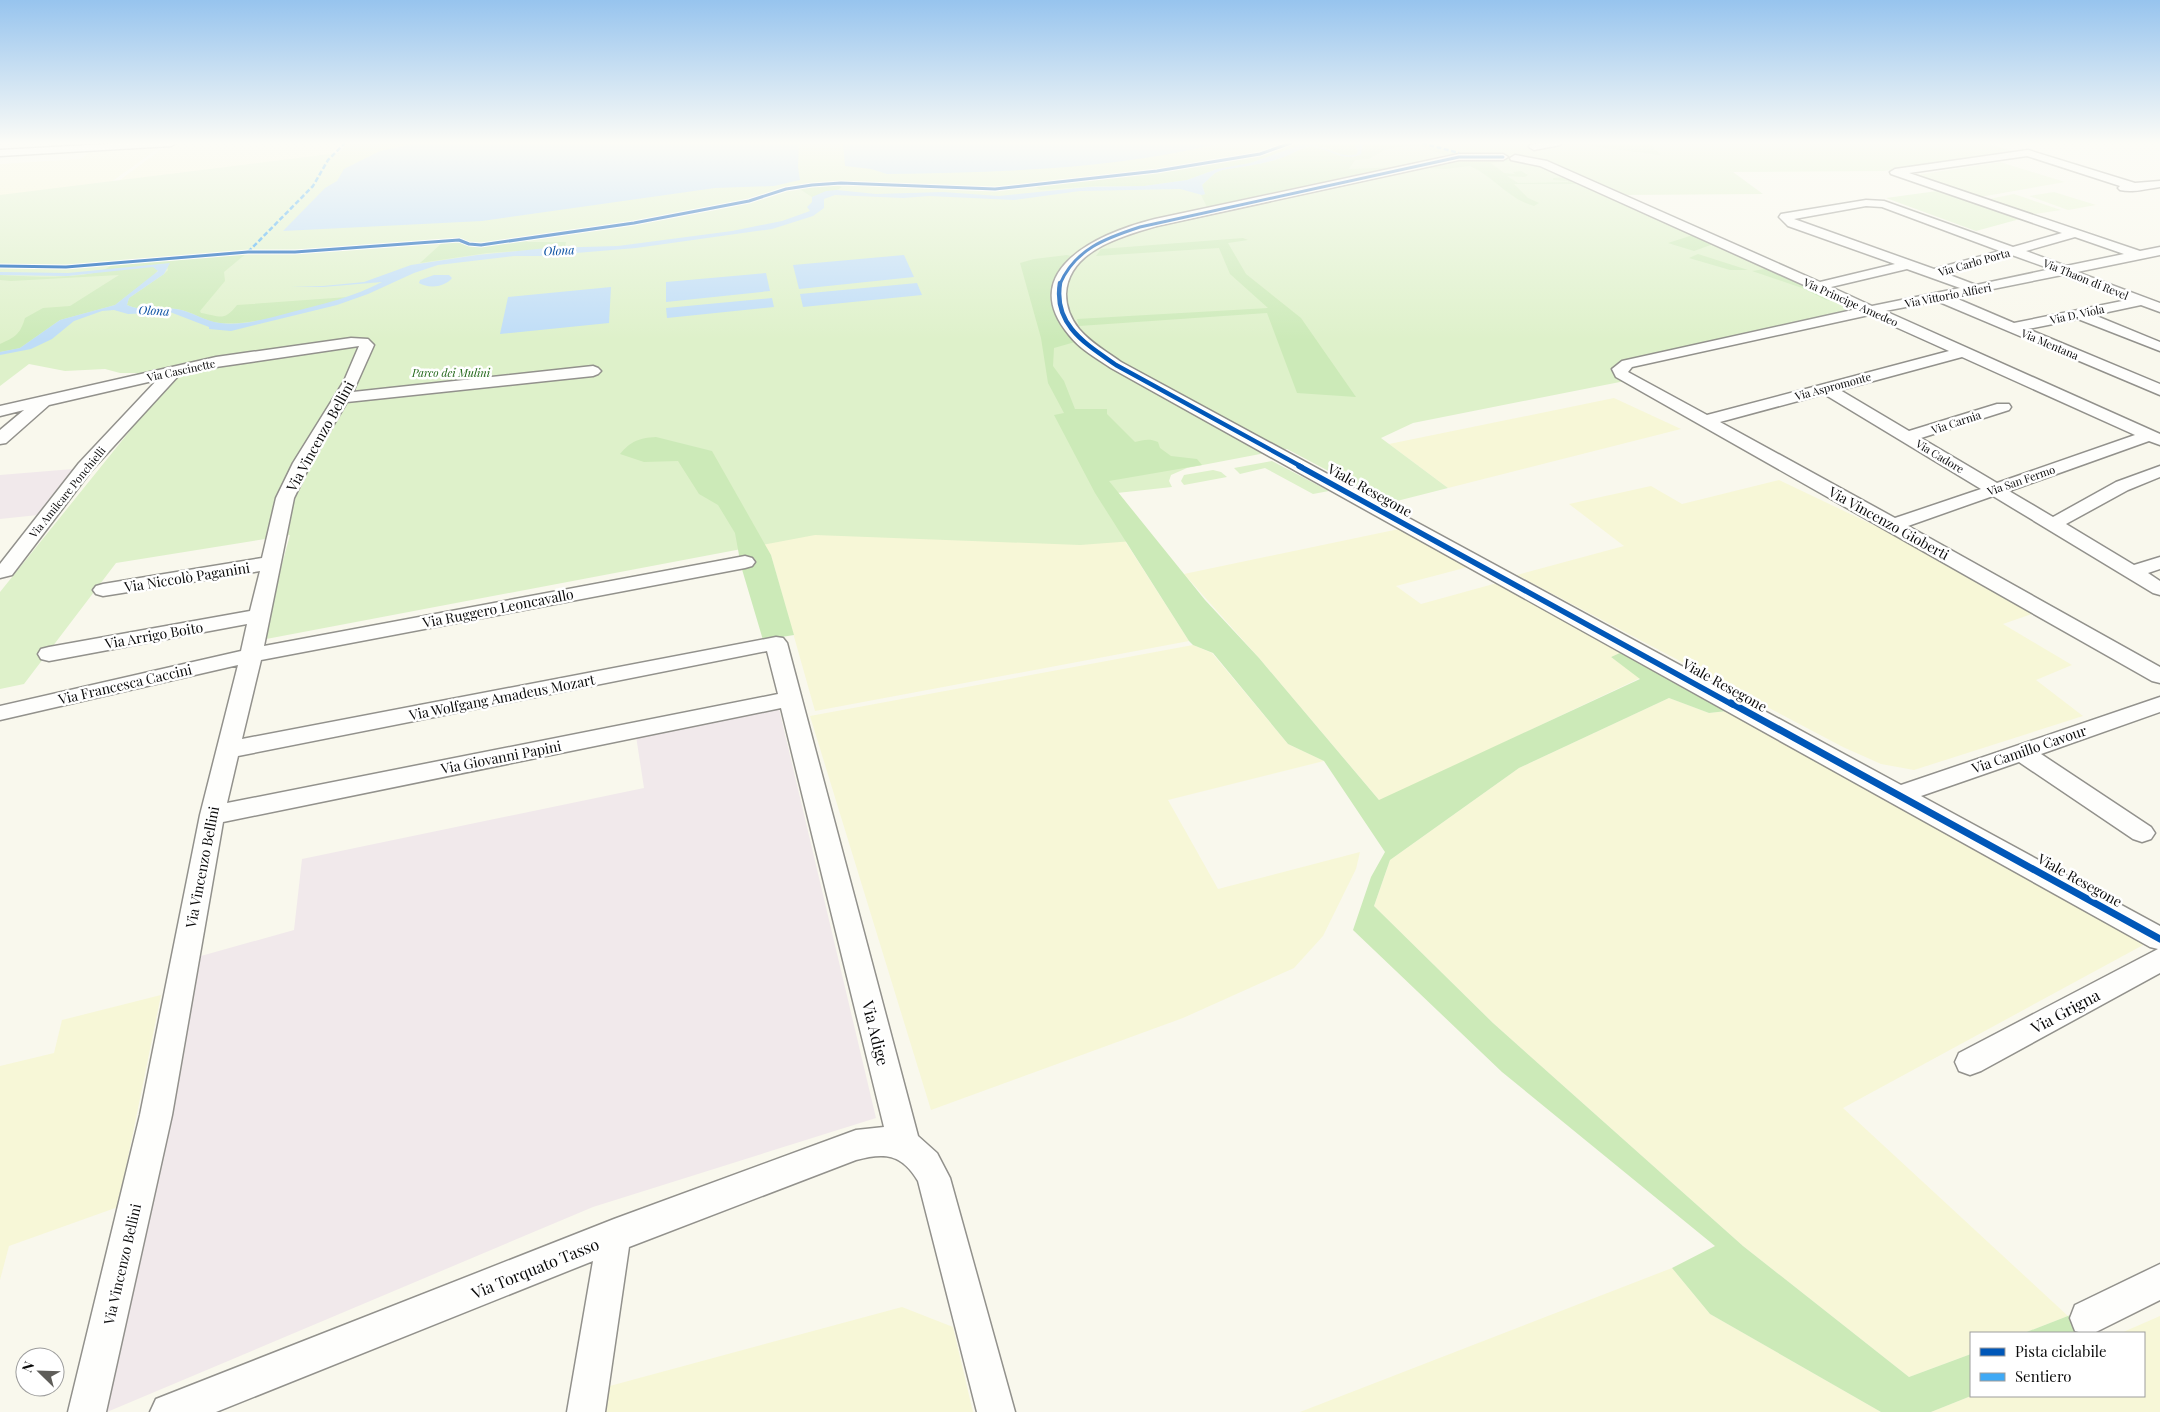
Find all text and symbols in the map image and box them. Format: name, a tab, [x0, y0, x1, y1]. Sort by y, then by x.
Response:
water label: Olona	[543, 241, 575, 259]
street label: Via Carlo Porta	[1935, 244, 2012, 280]
street label: Via Thaon di Revel	[2040, 255, 2131, 303]
street label: Via Principe Amedeo	[1800, 274, 1901, 330]
street label: Via Vittorio Alfieri	[1902, 279, 1993, 311]
water label: Olona	[138, 301, 170, 319]
street label: Via D. Viola	[2047, 301, 2106, 327]
street label: Via Mentana	[2018, 325, 2081, 363]
street label: Via Cascinette	[144, 355, 217, 385]
park label: Parco dei Mulini	[411, 365, 491, 380]
street label: Via Aspromonte	[1792, 369, 1873, 404]
street label: Via Vincenzo Bellini	[281, 377, 358, 496]
street label: Via Carnia	[1928, 407, 1983, 437]
street label: Via Cadore	[1912, 435, 1967, 476]
street label: Via Amilcare Ponchielli	[25, 443, 108, 542]
street label: Viale Resegone	[1323, 458, 1416, 521]
street label: Via San Fermo	[1984, 461, 2057, 499]
street label: Via Vincenzo Gioberti	[1824, 481, 1953, 564]
street label: Via Niccolò Paganini	[122, 558, 251, 596]
street label: Via Ruggero Leoncavallo	[420, 584, 575, 632]
street label: Via Arrigo Boito	[102, 617, 205, 653]
street label: Viale Resegone	[1678, 653, 1771, 716]
street label: Via Francesca Caccini	[55, 659, 194, 709]
street label: Via Wolfgang Amadeus Mozart	[407, 669, 598, 725]
street label: Via Camillo Cavour	[1968, 720, 2090, 778]
street label: Via Giovanni Papini	[438, 736, 563, 778]
street label: Via Vincenzo Bellini	[181, 804, 223, 931]
street label: Viale Resegone	[2033, 848, 2126, 911]
street label: Via Grigna	[2026, 984, 2103, 1038]
street label: Via Adige	[858, 997, 894, 1068]
street label: Via Vincenzo Bellini	[99, 1202, 145, 1327]
street label: Via Torquato Tasso	[467, 1233, 602, 1304]
legend	[1970, 1332, 2145, 1397]
text: Pista ciclabile	[2015, 1341, 2107, 1361]
north arrow	[15, 1347, 65, 1397]
text: N	[17, 1358, 38, 1375]
text: Sentiero	[2015, 1366, 2072, 1386]

